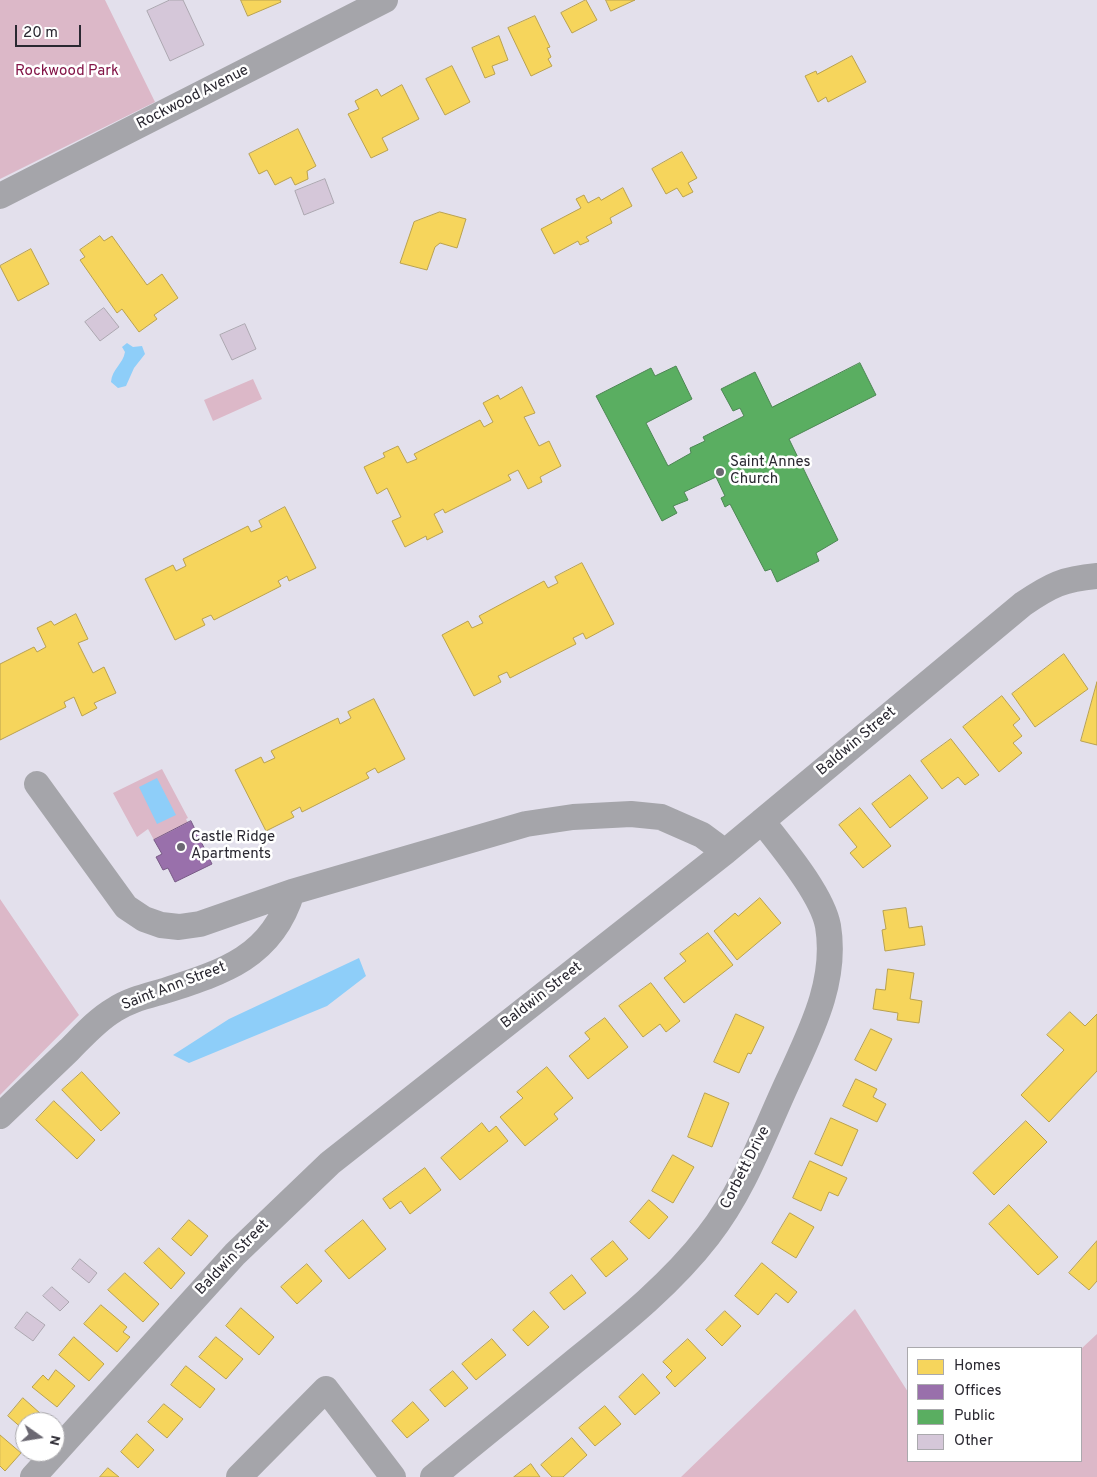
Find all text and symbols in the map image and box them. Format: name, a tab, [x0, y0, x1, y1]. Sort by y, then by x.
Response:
scale bar	[18, 15, 84, 47]
text: 20 m	[23, 24, 58, 43]
street label: Rockwood Avenue	[134, 62, 252, 134]
park label: Rockwood Park	[15, 63, 119, 81]
place label: Saint Annes Church	[730, 454, 811, 489]
marker: Saint Annes Church	[714, 466, 726, 478]
street label: Baldwin Street	[814, 704, 900, 780]
place label: Castle Ridge Apartments	[191, 829, 275, 864]
marker: Castle Ridge Apartments	[175, 841, 187, 853]
street label: Saint Ann Street	[119, 959, 229, 1015]
street label: Baldwin Street	[498, 959, 586, 1033]
street label: Corbett Drive	[717, 1124, 775, 1212]
street label: Baldwin Street	[192, 1216, 274, 1300]
legend	[907, 1347, 1082, 1462]
text: Homes	[954, 1357, 1001, 1376]
text: Offices	[954, 1382, 1001, 1401]
text: Public	[954, 1407, 995, 1426]
north arrow	[15, 1412, 65, 1462]
text: Other	[954, 1432, 993, 1451]
text: N	[45, 1433, 64, 1447]

